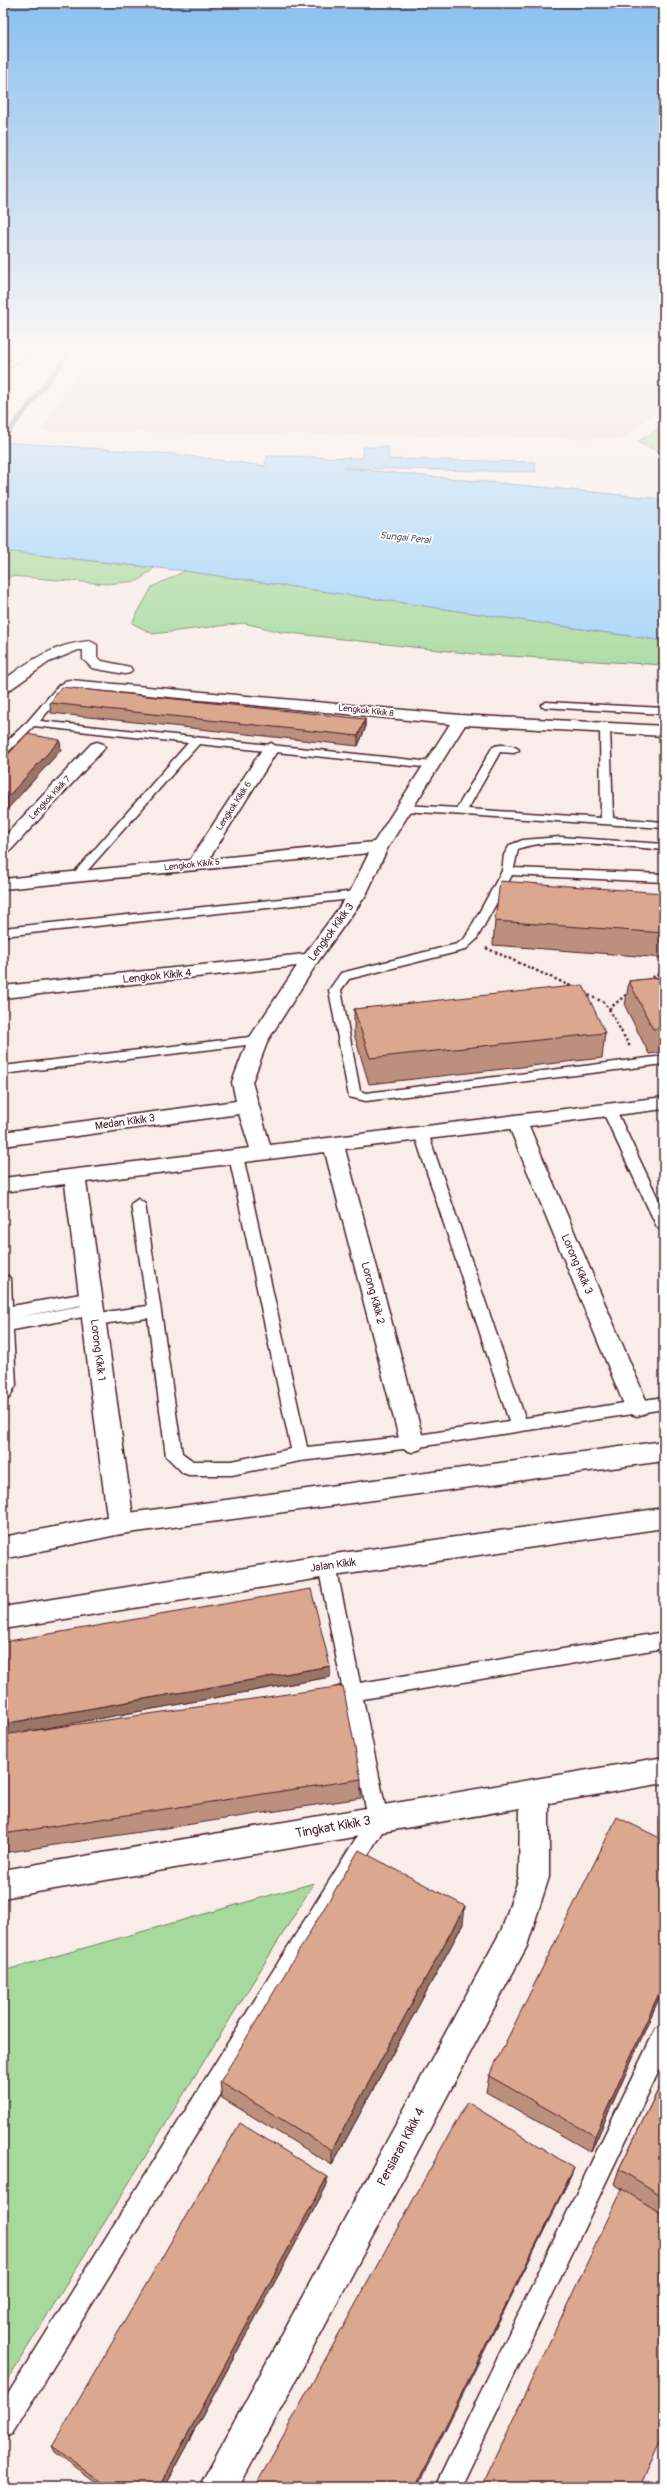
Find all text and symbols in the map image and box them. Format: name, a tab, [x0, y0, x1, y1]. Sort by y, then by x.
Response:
water label: Sungai Perai	[379, 529, 433, 547]
street label: Lengkok Kikik 8	[338, 703, 395, 719]
street label: Lengkok Kikik 7	[27, 774, 73, 822]
street label: Lengkok Kikik 6	[214, 779, 254, 833]
street label: Lengkok Kikik 5	[163, 857, 221, 873]
street label: Lengkok Kikik 3	[305, 900, 357, 964]
street label: Lengkok Kikik 4	[122, 966, 193, 986]
street label: Medan Kikik 3	[94, 1111, 156, 1133]
street label: Lorong Kikik 3	[559, 1232, 595, 1296]
street label: Lorong Kikik 2	[358, 1260, 388, 1326]
street label: Lorong Kikik 1	[88, 1318, 108, 1382]
street label: Jalan Kikik	[309, 1555, 357, 1575]
street label: Tingkat Kikik 3	[294, 1813, 372, 1841]
street label: Persiaran Kikik 4	[374, 2105, 429, 2189]

